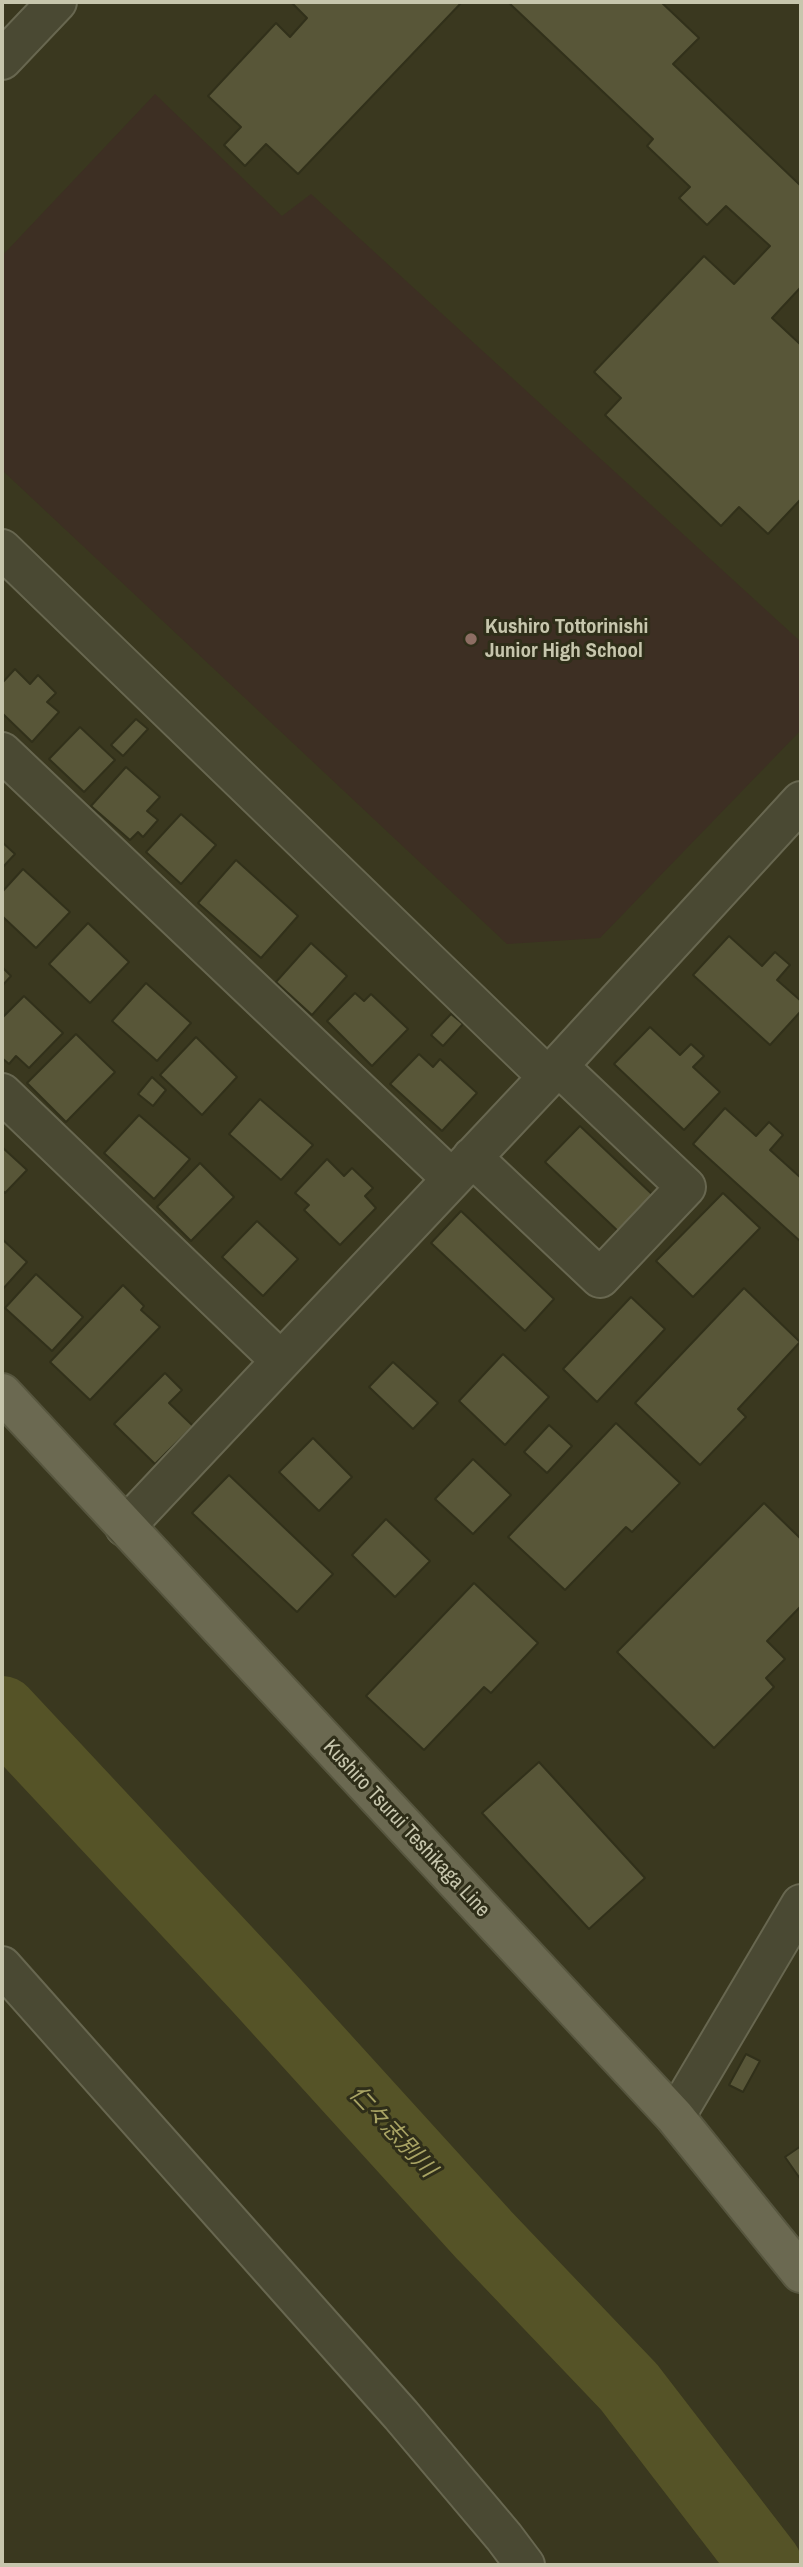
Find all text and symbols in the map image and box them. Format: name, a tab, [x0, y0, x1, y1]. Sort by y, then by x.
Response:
place label: Kushiro Tottorinishi Junior High School	[485, 614, 648, 664]
marker: Kushiro Tottorinishi Junior High School	[463, 631, 479, 647]
street label: Kushiro Tsurui Teshikaga Line	[317, 1735, 495, 1923]
water label: 仁々志別川	[343, 2081, 441, 2183]

